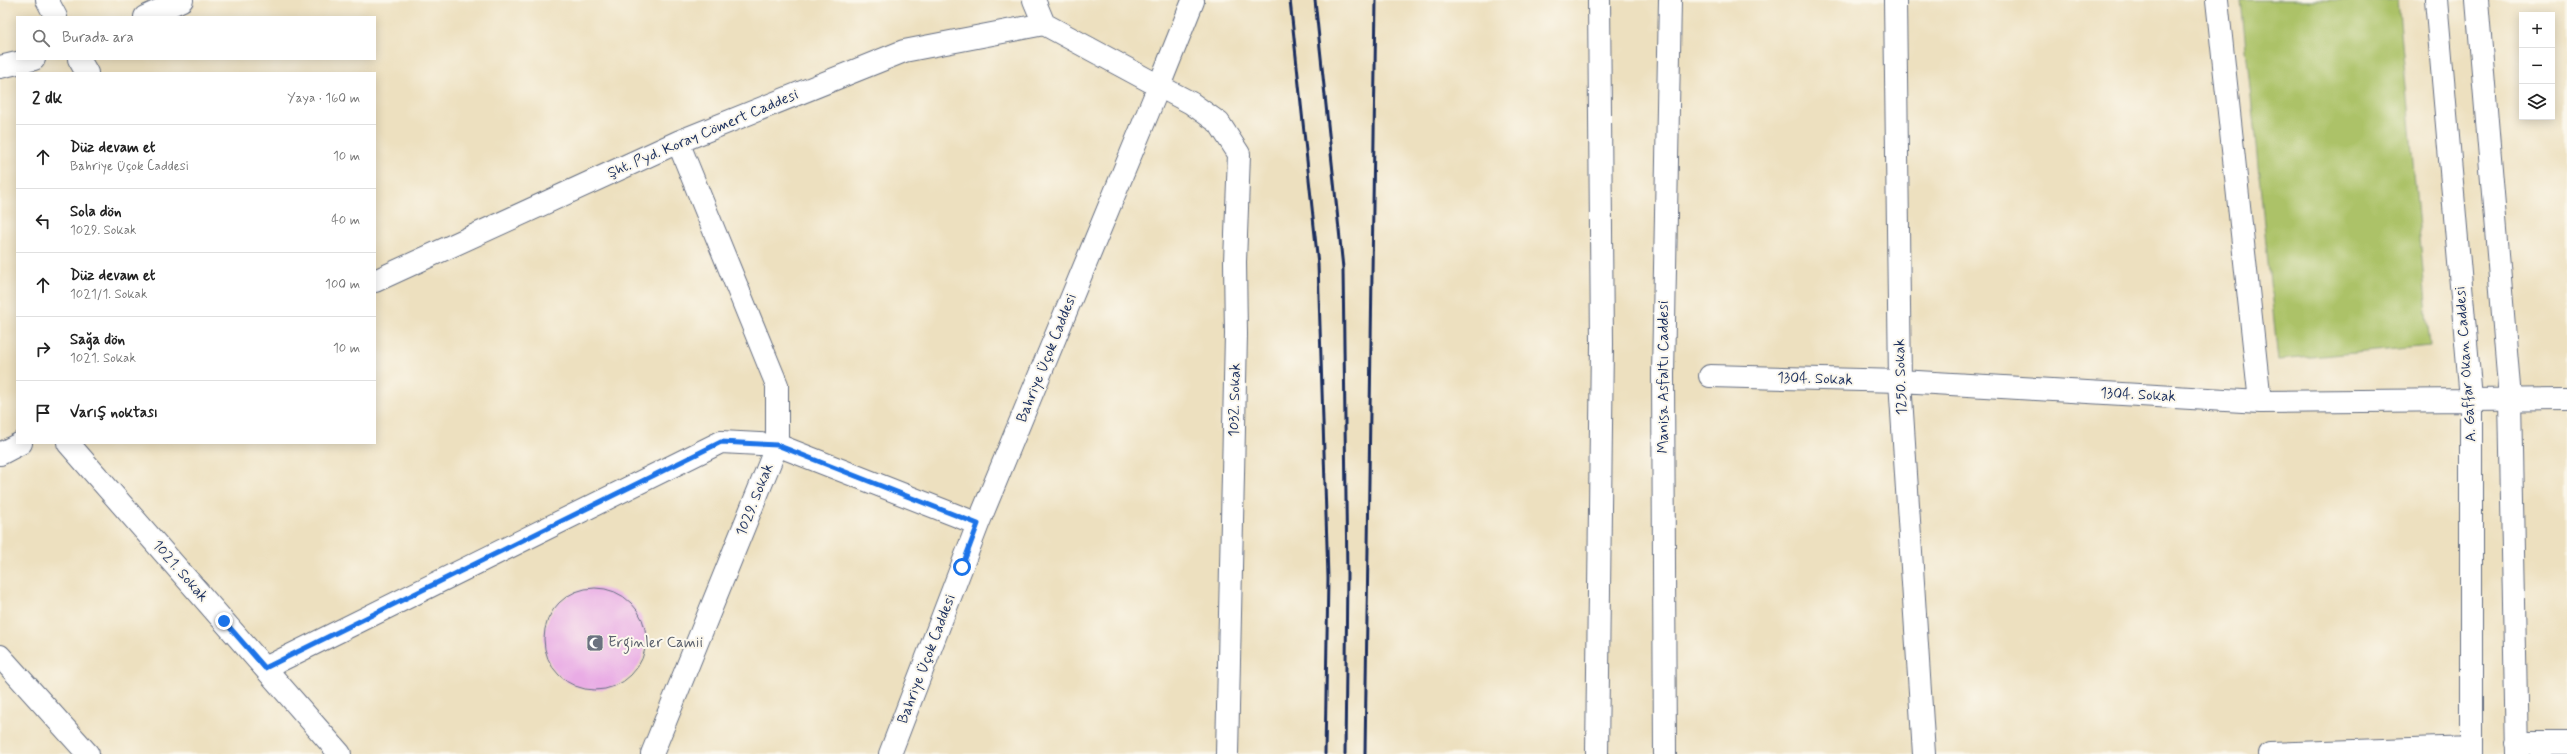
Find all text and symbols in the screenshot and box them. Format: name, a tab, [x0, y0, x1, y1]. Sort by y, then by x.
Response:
map controls	[2519, 12, 2555, 120]
button: +	[2519, 12, 2555, 48]
search box	[16, 16, 376, 60]
icon: search	[30, 27, 52, 49]
text: Burada ara	[62, 28, 134, 48]
button: −	[2519, 48, 2555, 84]
button: layers	[2519, 84, 2555, 120]
street label: Şht. Pyd. Koray Cömert Caddesi	[605, 85, 801, 183]
text: 2 dk	[32, 87, 62, 109]
text: Yaya · 160 m	[287, 90, 360, 107]
text: Düz devam et	[70, 138, 155, 158]
icon: ahead	[32, 146, 54, 168]
text: 10 m	[333, 148, 360, 165]
text: Bahriye Üçok Caddesi	[70, 158, 189, 175]
text: Sola dön	[70, 202, 122, 222]
icon: left	[32, 210, 54, 232]
text: 40 m	[331, 212, 360, 229]
text: 1029. Sokak	[70, 222, 136, 239]
text: Düz devam et	[70, 266, 155, 286]
icon: ahead	[32, 274, 54, 296]
text: 100 m	[325, 276, 360, 293]
street label: A. Gaffar Okan Caddesi	[2451, 285, 2481, 443]
text: 1021/1. Sokak	[70, 286, 147, 303]
street label: Bahriye Üçok Caddesi	[1012, 291, 1082, 425]
street label: Manisa Asfaltı Caddesi	[1654, 300, 1674, 454]
text: Sağa dön	[70, 330, 125, 350]
icon: right	[32, 338, 54, 360]
street label: 1250. Sokak	[1890, 338, 1912, 416]
text: 10 m	[333, 340, 360, 357]
text: 1021. Sokak	[70, 350, 136, 367]
street label: 1032. Sokak	[1224, 363, 1246, 437]
street label: 1304. Sokak	[1777, 368, 1853, 390]
street label: 1304. Sokak	[2100, 383, 2176, 407]
icon: arrive	[32, 402, 54, 424]
text: Varış noktası	[70, 403, 158, 423]
street label: 1029. Sokak	[731, 461, 779, 539]
street label: 1021. Sokak	[148, 536, 212, 606]
route start	[953, 558, 971, 576]
street label: Bahriye Üçok Caddesi	[893, 591, 961, 727]
route end	[215, 612, 233, 630]
mosque icon: Erginler Camii	[585, 633, 605, 653]
place label: Erginler Camii	[608, 633, 703, 654]

